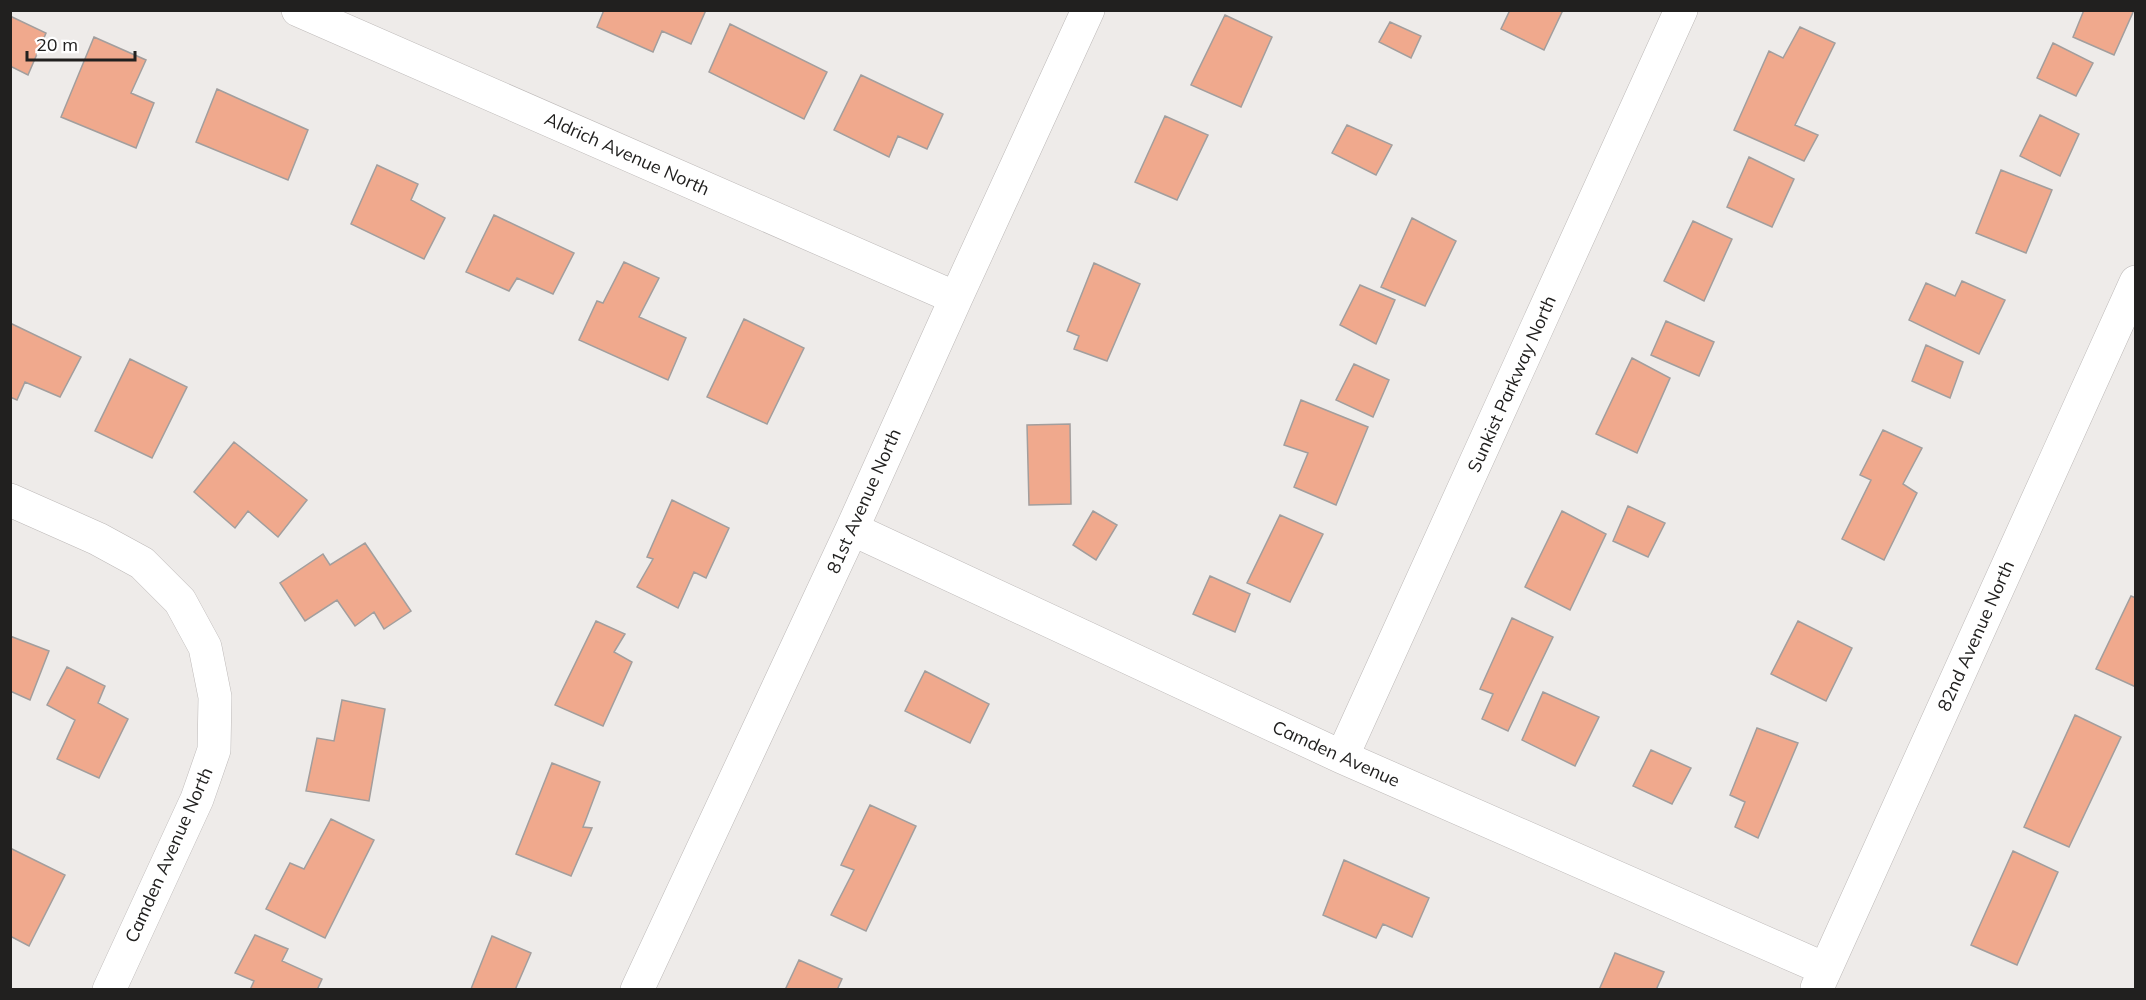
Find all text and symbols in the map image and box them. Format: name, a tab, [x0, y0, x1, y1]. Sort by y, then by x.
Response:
scale bar	[27, 24, 135, 62]
text: 20 m	[36, 33, 78, 56]
street label: Aldrich Avenue North	[541, 107, 713, 200]
street label: Sunkist Parkway North	[1462, 292, 1561, 476]
street label: 81st Avenue North	[821, 425, 906, 577]
street label: 82nd Avenue North	[1932, 557, 2019, 715]
street label: Camden Avenue	[1269, 715, 1404, 792]
street label: Camden Avenue North	[120, 764, 218, 946]

